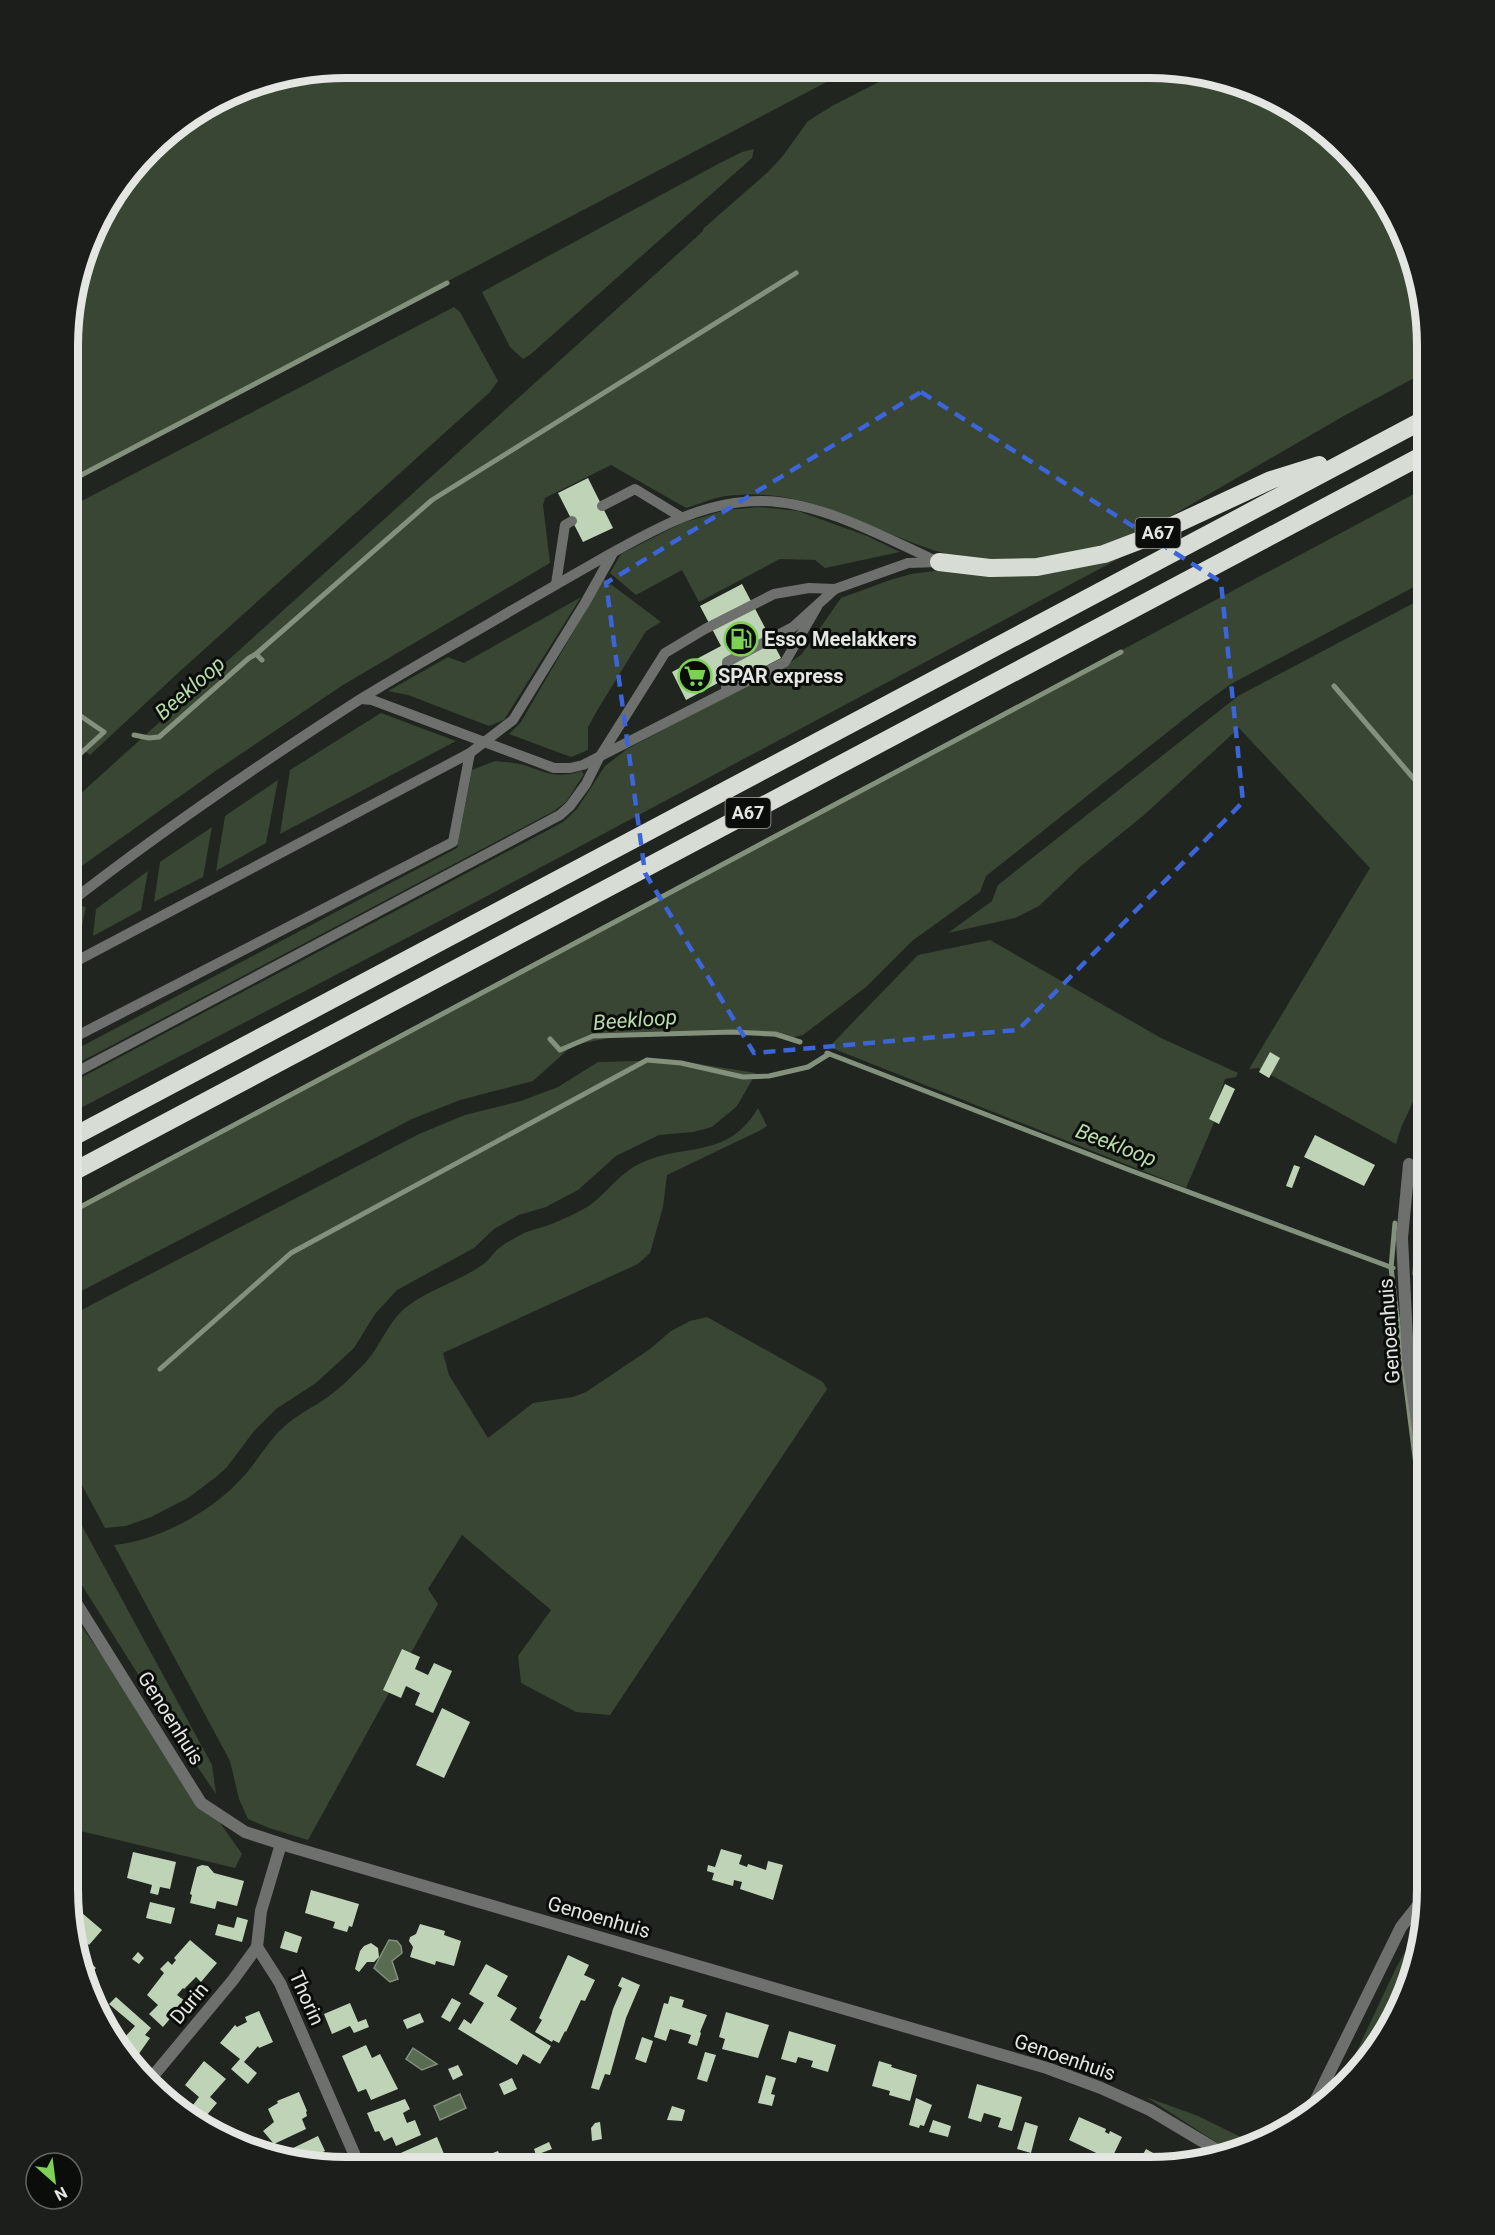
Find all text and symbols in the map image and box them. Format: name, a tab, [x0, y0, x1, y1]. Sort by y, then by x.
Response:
road number: A67	[1136, 518, 1180, 548]
fuel station icon: Esso Meelakkers	[723, 621, 759, 657]
place label: Esso Meelakkers	[764, 627, 917, 651]
water label: Beekloop	[150, 651, 230, 725]
supermarket icon: SPAR express	[677, 658, 713, 694]
place label: SPAR express	[718, 664, 844, 688]
road number: A67	[726, 798, 771, 828]
water label: Beekloop	[592, 1005, 678, 1035]
water label: Beekloop	[1072, 1119, 1160, 1171]
street label: Genoenhuis	[1373, 1278, 1405, 1384]
street label: Genoenhuis	[133, 1667, 209, 1769]
street label: Genoenhuis	[545, 1891, 653, 1943]
street label: Thorin	[284, 1967, 330, 2029]
street label: Durin	[165, 1977, 213, 2029]
street label: Genoenhuis	[1011, 2028, 1119, 2086]
north arrow	[24, 2151, 84, 2211]
text: N	[51, 2183, 70, 2205]

